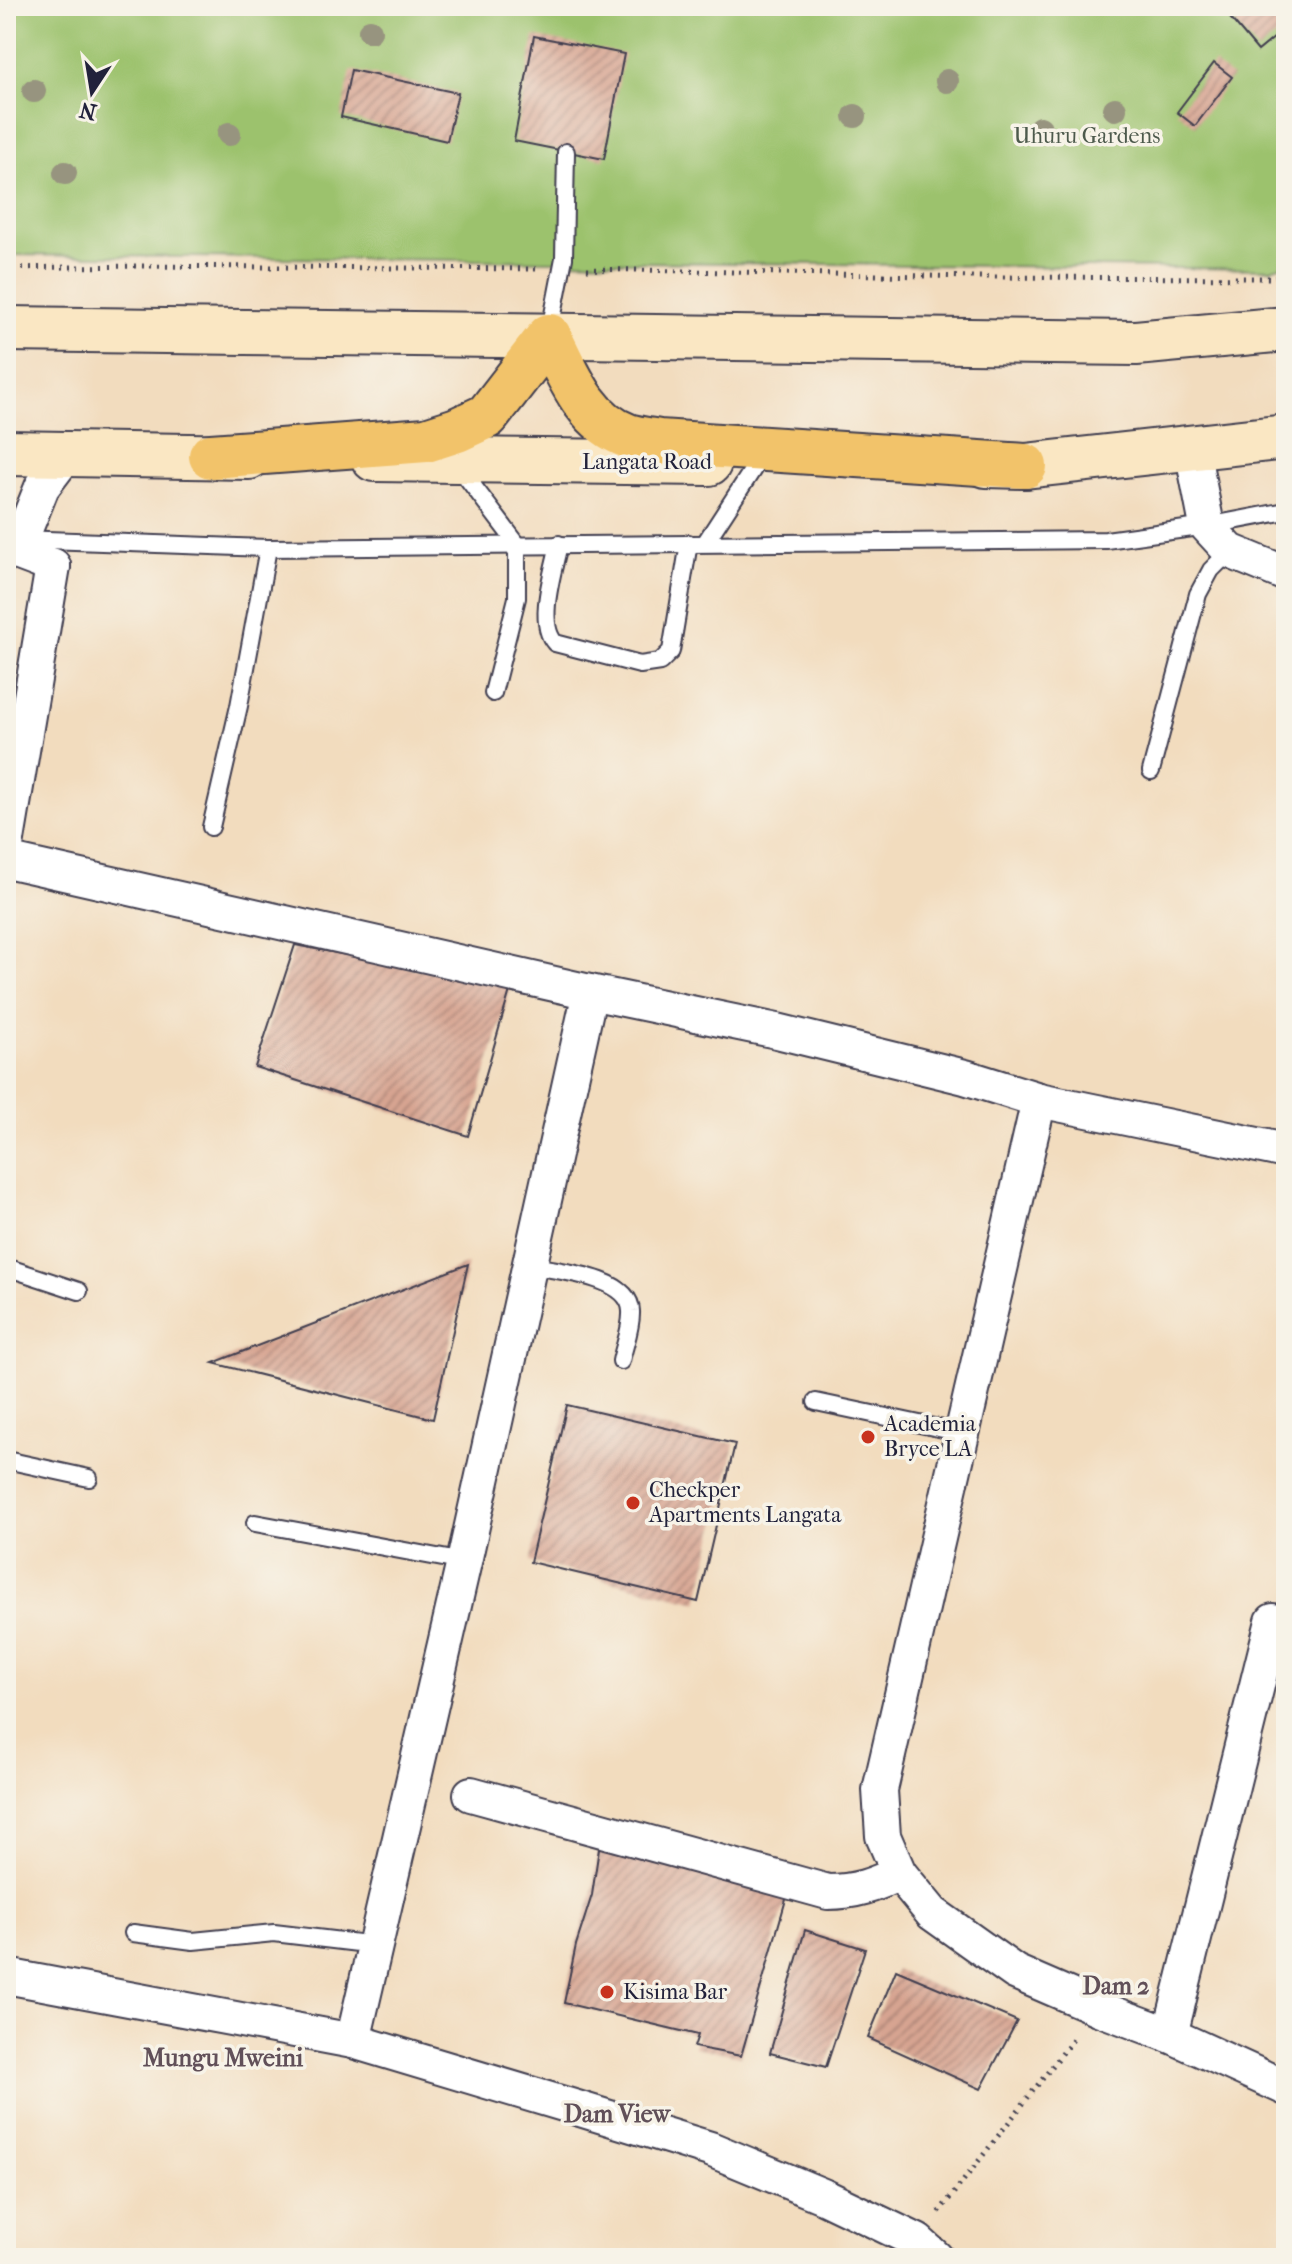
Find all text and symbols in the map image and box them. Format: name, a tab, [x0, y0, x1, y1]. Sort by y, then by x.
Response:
north arrow	[52, 52, 132, 132]
text: N	[77, 96, 99, 125]
park label: Uhuru Gardens	[1014, 123, 1160, 149]
street label: Langata Road	[582, 449, 713, 475]
place label: Academia Bryce LA	[883, 1411, 977, 1462]
marker: Academia Bryce LA	[859, 1428, 877, 1446]
place label: Checkper Apartments Langata	[648, 1477, 842, 1528]
marker: Checkper Apartments Langata	[624, 1494, 642, 1512]
district label: Dam 2	[1083, 1972, 1149, 2000]
place label: Kisima Bar	[623, 1979, 728, 2005]
marker: Kisima Bar	[598, 1983, 616, 2001]
district label: Mungu Mweini	[143, 2044, 304, 2072]
district label: Dam View	[564, 2100, 671, 2128]

